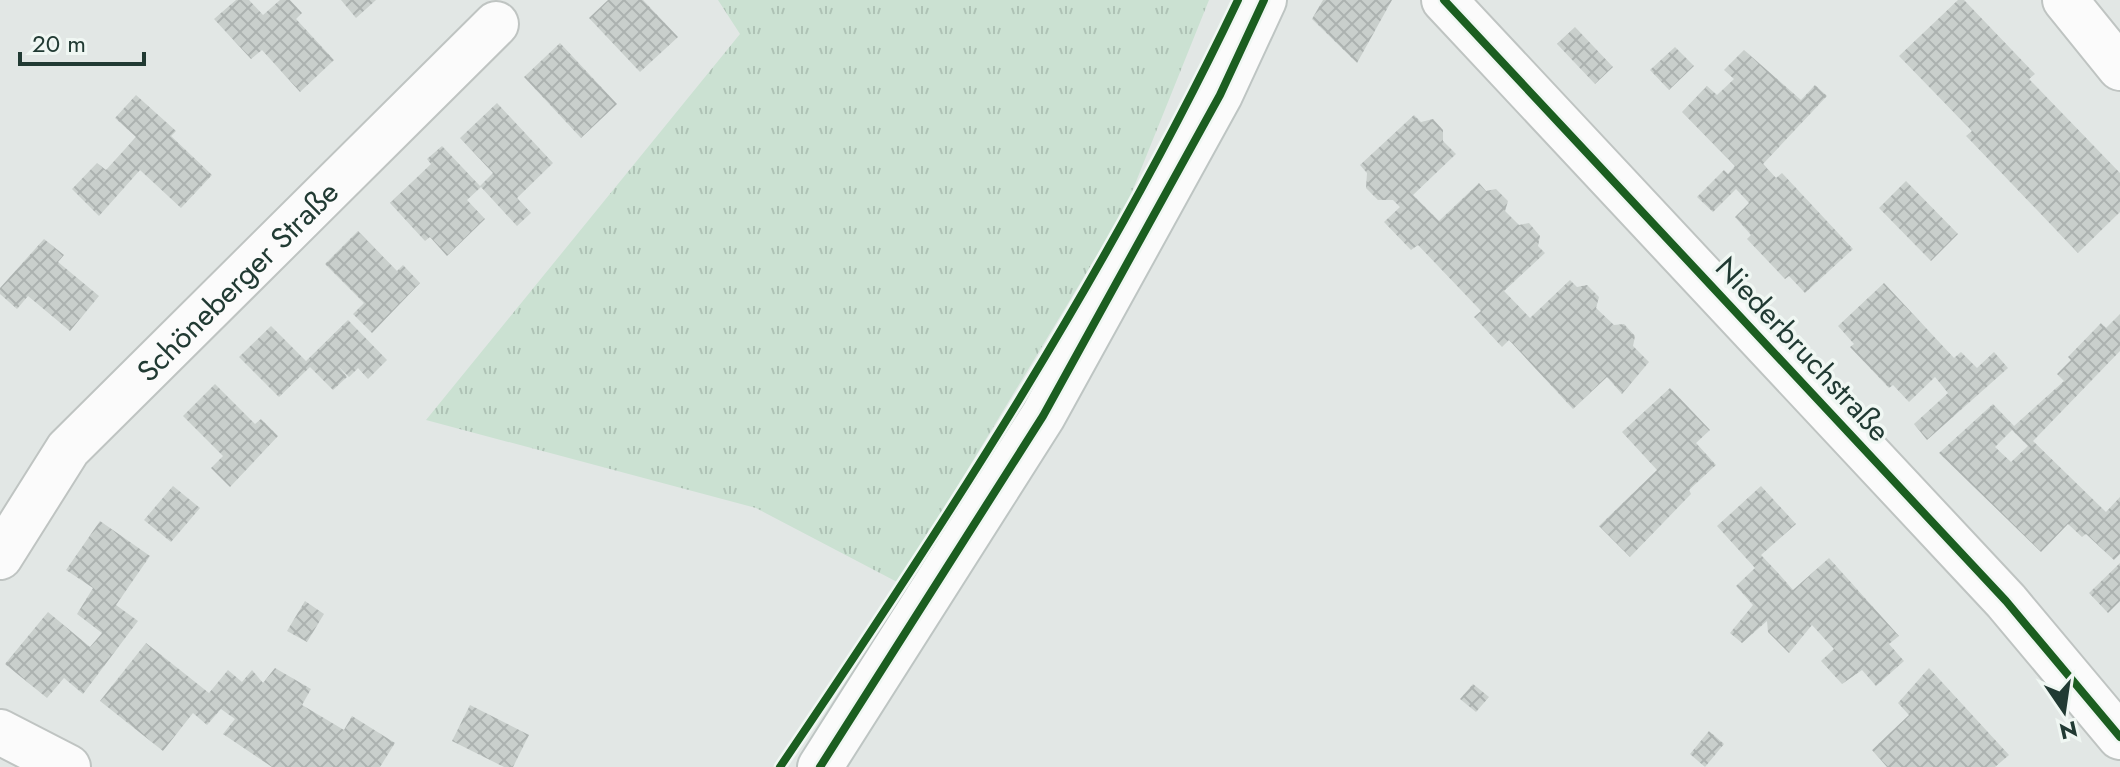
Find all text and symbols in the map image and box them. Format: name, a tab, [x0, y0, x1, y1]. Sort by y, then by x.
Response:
scale bar	[20, 16, 144, 66]
text: 20 m	[32, 26, 86, 61]
street label: Schöneberger Straße	[126, 171, 348, 391]
street label: Niederbruchstraße	[1706, 247, 1900, 451]
north arrow	[2024, 671, 2104, 751]
text: N	[2056, 713, 2081, 748]

